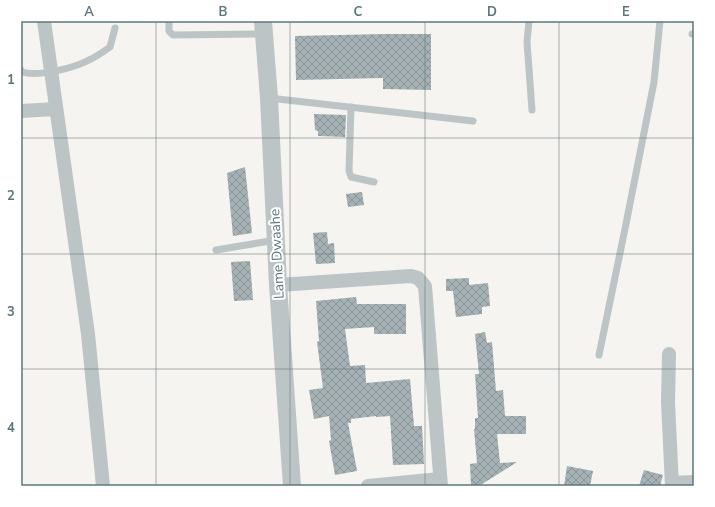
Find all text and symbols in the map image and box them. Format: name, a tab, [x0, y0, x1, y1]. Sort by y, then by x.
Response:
text: A	[84, 3, 94, 21]
text: B	[219, 3, 228, 21]
text: C	[354, 3, 363, 21]
text: D	[487, 3, 497, 21]
text: E	[622, 3, 630, 21]
text: 1	[7, 71, 15, 89]
text: 2	[7, 187, 15, 205]
street label: Lame Dwaahe	[265, 208, 289, 300]
text: 3	[7, 303, 15, 321]
text: 4	[7, 419, 15, 437]

